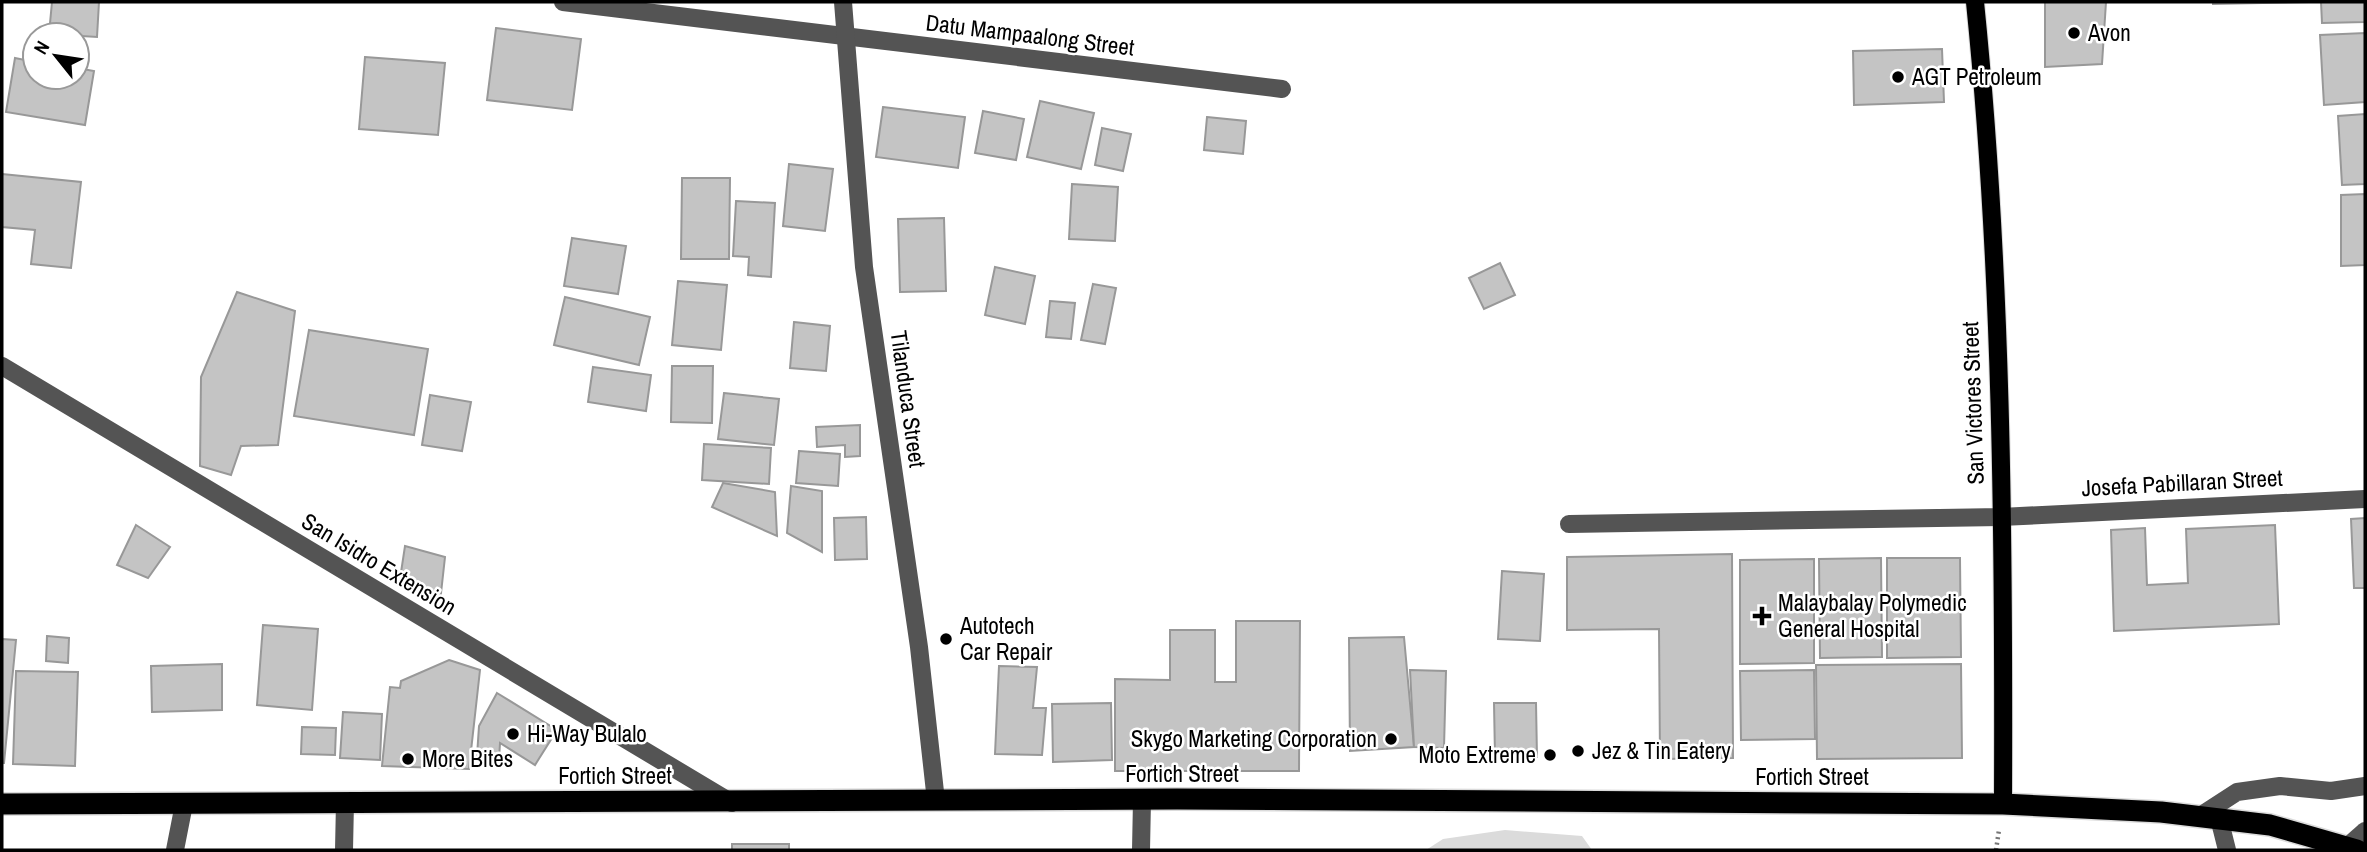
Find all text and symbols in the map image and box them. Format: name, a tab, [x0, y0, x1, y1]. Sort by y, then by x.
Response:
street label: Datu Mampaalong Street	[924, 6, 1136, 63]
place label: Avon	[2087, 17, 2131, 48]
north arrow	[21, 21, 91, 91]
marker: Avon	[2066, 25, 2082, 41]
text: N	[27, 36, 55, 59]
place label: AGT Petroleum	[1911, 61, 2042, 92]
marker: AGT Petroleum	[1890, 69, 1906, 85]
street label: San Victores Street	[1954, 321, 1991, 485]
street label: Tilanduca Street	[884, 328, 933, 469]
street label: Josefa Pabillaran Street	[2081, 462, 2283, 503]
street label: San Isidro Extension	[296, 505, 462, 622]
place label: Malaybalay Polymedic General Hospital	[1778, 587, 1967, 644]
marker: Malaybalay Polymedic General Hospital	[1752, 606, 1772, 626]
place label: Autotech Car Repair	[959, 610, 1053, 667]
marker: Autotech Car Repair	[938, 631, 954, 647]
place label: Hi-Way Bulalo	[527, 718, 647, 749]
place label: Skygo Marketing Corporation	[1131, 723, 1377, 754]
marker: Hi-Way Bulalo	[505, 726, 521, 742]
marker: Skygo Marketing Corporation	[1383, 731, 1399, 747]
place label: Jez & Tin Eatery	[1592, 735, 1731, 766]
place label: Moto Extreme	[1419, 739, 1536, 770]
place label: More Bites	[422, 743, 513, 774]
marker: Jez & Tin Eatery	[1570, 743, 1586, 759]
marker: Moto Extreme	[1542, 747, 1558, 763]
marker: More Bites	[400, 751, 416, 767]
street label: Fortich Street	[1125, 758, 1239, 789]
street label: Fortich Street	[558, 760, 672, 791]
street label: Fortich Street	[1755, 761, 1869, 792]

